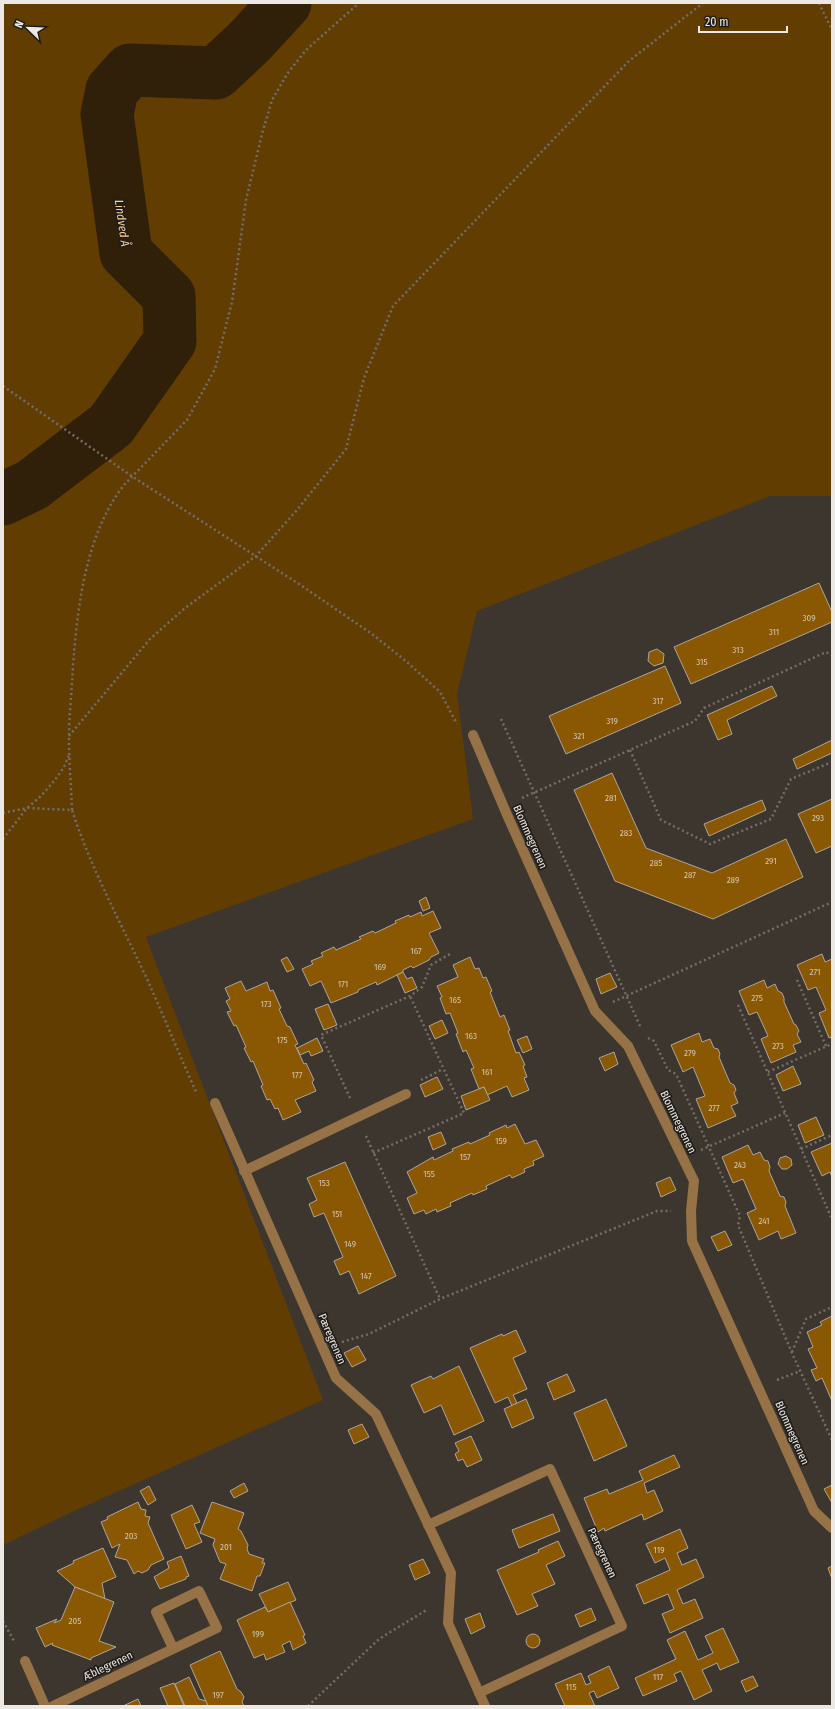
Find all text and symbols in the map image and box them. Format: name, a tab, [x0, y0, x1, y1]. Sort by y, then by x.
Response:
north arrow	[8, 8, 48, 48]
scale bar	[699, 8, 787, 34]
text: 20 m	[705, 15, 729, 29]
text: N	[12, 19, 27, 30]
water label: Lindved Å	[112, 198, 134, 247]
house number: 309	[802, 613, 816, 623]
house number: 311	[769, 627, 779, 637]
house number: 313	[732, 645, 744, 655]
house number: 315	[696, 657, 708, 667]
house number: 317	[653, 696, 664, 706]
house number: 319	[606, 716, 618, 726]
house number: 321	[573, 731, 585, 741]
house number: 281	[605, 793, 617, 803]
street label: Blommegrenen	[510, 803, 550, 871]
house number: 293	[812, 813, 824, 823]
house number: 283	[620, 828, 632, 838]
house number: 291	[765, 856, 777, 866]
house number: 285	[650, 858, 662, 868]
house number: 287	[684, 870, 696, 880]
house number: 289	[727, 875, 739, 885]
house number: 167	[410, 946, 422, 956]
house number: 169	[374, 962, 386, 972]
house number: 271	[810, 967, 820, 977]
house number: 171	[338, 979, 348, 989]
house number: 275	[751, 993, 763, 1003]
house number: 165	[449, 995, 461, 1005]
house number: 173	[260, 999, 272, 1009]
house number: 163	[465, 1031, 477, 1041]
house number: 175	[276, 1035, 288, 1045]
house number: 273	[772, 1041, 784, 1051]
house number: 279	[684, 1048, 696, 1058]
house number: 161	[481, 1067, 493, 1077]
house number: 177	[292, 1070, 303, 1080]
street label: Blommegrenen	[657, 1089, 699, 1155]
house number: 277	[708, 1103, 720, 1113]
house number: 159	[495, 1136, 507, 1146]
house number: 157	[459, 1152, 471, 1162]
house number: 243	[734, 1160, 746, 1170]
house number: 155	[423, 1169, 435, 1179]
house number: 153	[318, 1178, 330, 1188]
house number: 151	[332, 1209, 342, 1219]
house number: 241	[758, 1216, 770, 1226]
house number: 149	[344, 1239, 356, 1249]
house number: 147	[360, 1271, 372, 1281]
street label: Pæregrenen	[316, 1312, 348, 1366]
street label: Blommegrenen	[772, 1399, 812, 1467]
street label: Pæregrenen	[585, 1526, 619, 1580]
house number: 203	[125, 1531, 137, 1541]
house number: 201	[220, 1542, 232, 1552]
house number: 119	[653, 1545, 665, 1555]
house number: 205	[69, 1616, 81, 1626]
house number: 199	[252, 1629, 264, 1639]
street label: Æblegrenen	[80, 1648, 135, 1684]
house number: 117	[653, 1672, 664, 1682]
house number: 115	[565, 1682, 577, 1692]
house number: 197	[212, 1690, 224, 1700]

